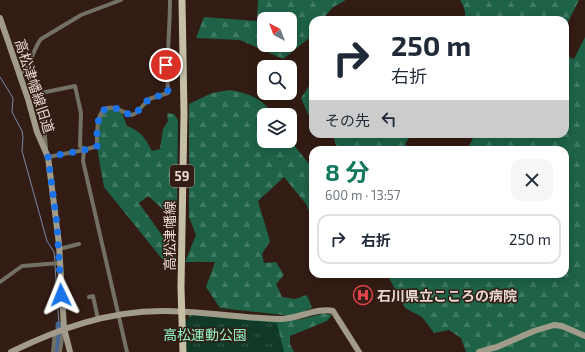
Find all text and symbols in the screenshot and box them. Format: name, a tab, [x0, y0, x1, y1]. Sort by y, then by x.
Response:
north arrow	[257, 12, 297, 52]
map controls	[257, 12, 297, 148]
text: 250 m	[391, 28, 471, 62]
icon: right	[325, 32, 377, 84]
street label: 高松津幡線旧道	[12, 37, 58, 135]
pin	[149, 48, 183, 82]
icon: arrive	[155, 54, 177, 76]
button: search	[257, 60, 297, 100]
text: 右折	[391, 65, 427, 87]
button: layers	[257, 108, 297, 148]
icon: left	[378, 108, 400, 130]
text: その先	[325, 111, 370, 129]
text: 8 分	[325, 157, 369, 186]
button: close	[511, 159, 553, 201]
road number: 59	[170, 165, 194, 187]
text: 600 m · 13:57	[325, 187, 400, 203]
street label: 高松津幡線	[161, 201, 178, 271]
icon: right	[327, 228, 349, 250]
text: 250 m	[509, 230, 551, 248]
text: 右折	[361, 231, 391, 249]
position arrow	[40, 274, 82, 316]
hospital icon: 石川県立こころの病院	[352, 284, 374, 306]
place label: 石川県立こころの病院	[377, 287, 517, 304]
park label: 高松運動公園	[163, 326, 247, 343]

